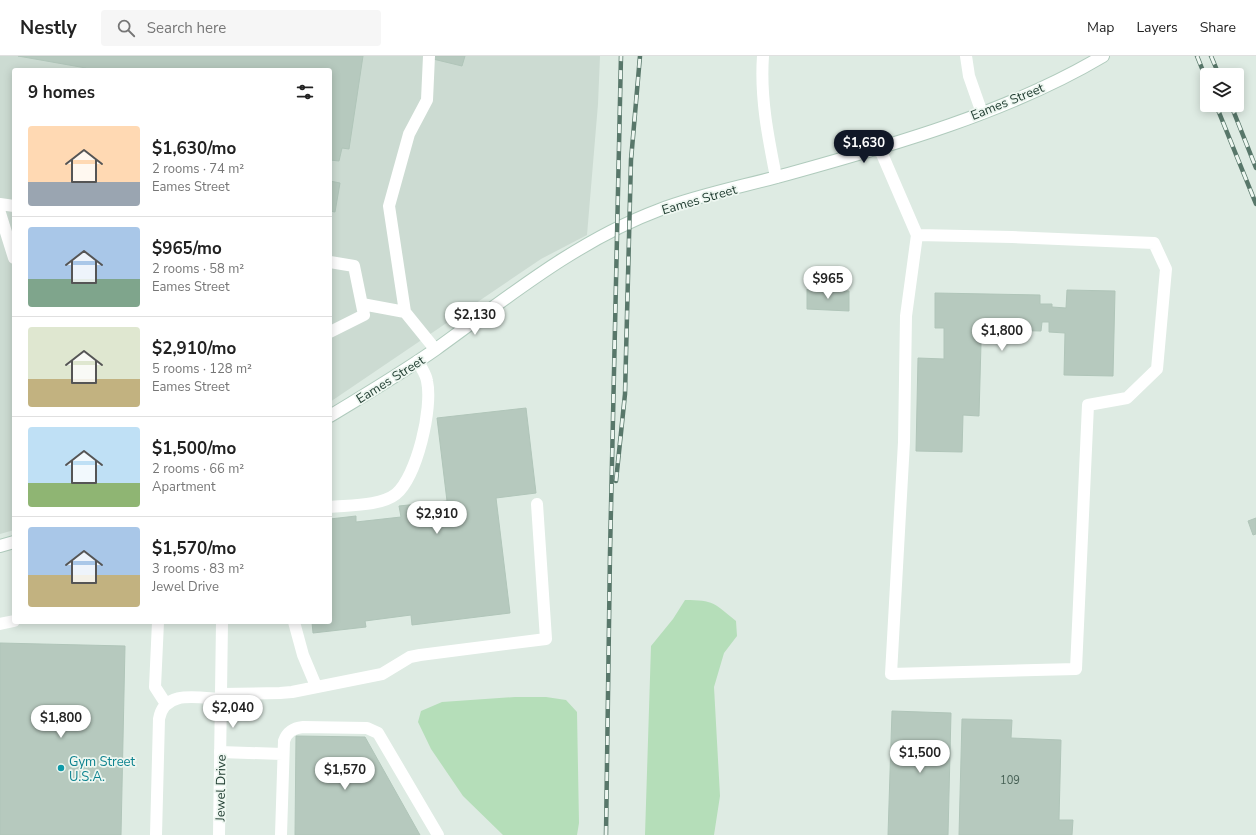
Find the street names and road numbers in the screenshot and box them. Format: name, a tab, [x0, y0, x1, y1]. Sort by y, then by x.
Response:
street label: Eames Street	[968, 79, 1047, 125]
street label: Eames Street	[660, 181, 739, 219]
street label: Eames Street	[353, 351, 429, 408]
street label: Jewel Drive	[211, 754, 231, 823]

